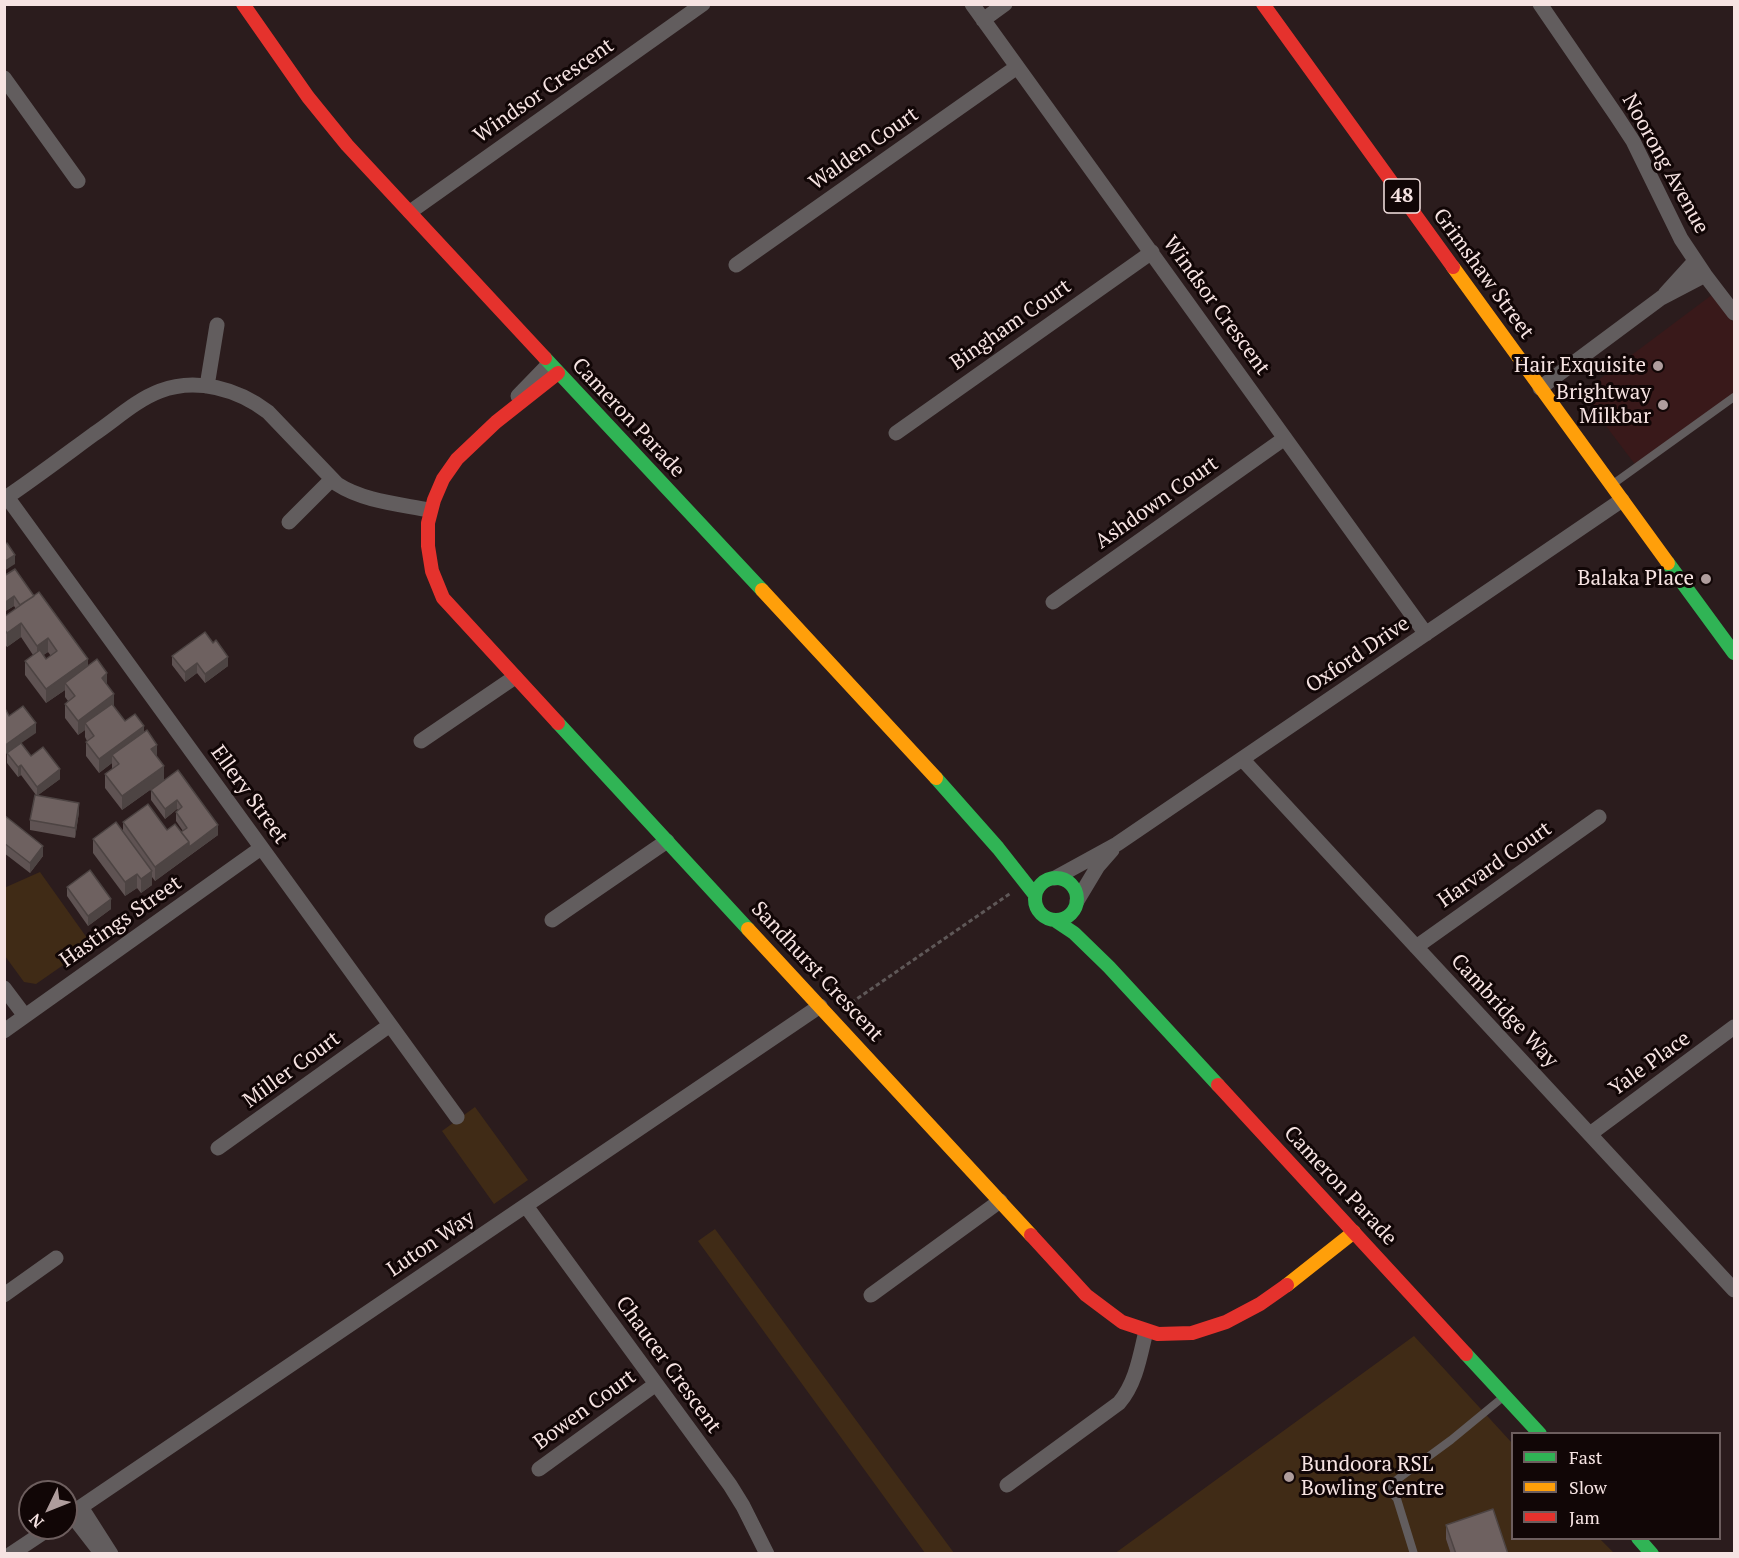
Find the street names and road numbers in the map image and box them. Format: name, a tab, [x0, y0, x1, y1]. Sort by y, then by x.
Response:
street label: Windsor Crescent	[469, 33, 619, 149]
street label: Noorong Avenue	[1616, 90, 1714, 238]
street label: Walden Court	[805, 102, 923, 196]
road number: 48	[1384, 179, 1420, 213]
street label: Grimshaw Street	[1427, 204, 1539, 344]
street label: Windsor Crescent	[1157, 232, 1275, 380]
street label: Bingham Court	[946, 274, 1076, 376]
street label: Cameron Parade	[566, 353, 690, 483]
street label: Ashdown Court	[1091, 451, 1223, 555]
street label: Oxford Drive	[1301, 611, 1415, 699]
street label: Ellery Street	[205, 741, 293, 849]
street label: Harvard Court	[1433, 817, 1557, 913]
street label: Hastings Street	[55, 871, 187, 973]
street label: Sandhurst Crescent	[746, 897, 888, 1047]
street label: Cambridge Way	[1445, 949, 1563, 1073]
street label: Miller Court	[239, 1026, 345, 1114]
street label: Yale Place	[1605, 1026, 1695, 1102]
street label: Cameron Parade	[1278, 1121, 1402, 1251]
street label: Luton Way	[382, 1206, 480, 1282]
street label: Chaucer Crescent	[610, 1292, 726, 1438]
street label: Bowen Court	[529, 1365, 641, 1455]

